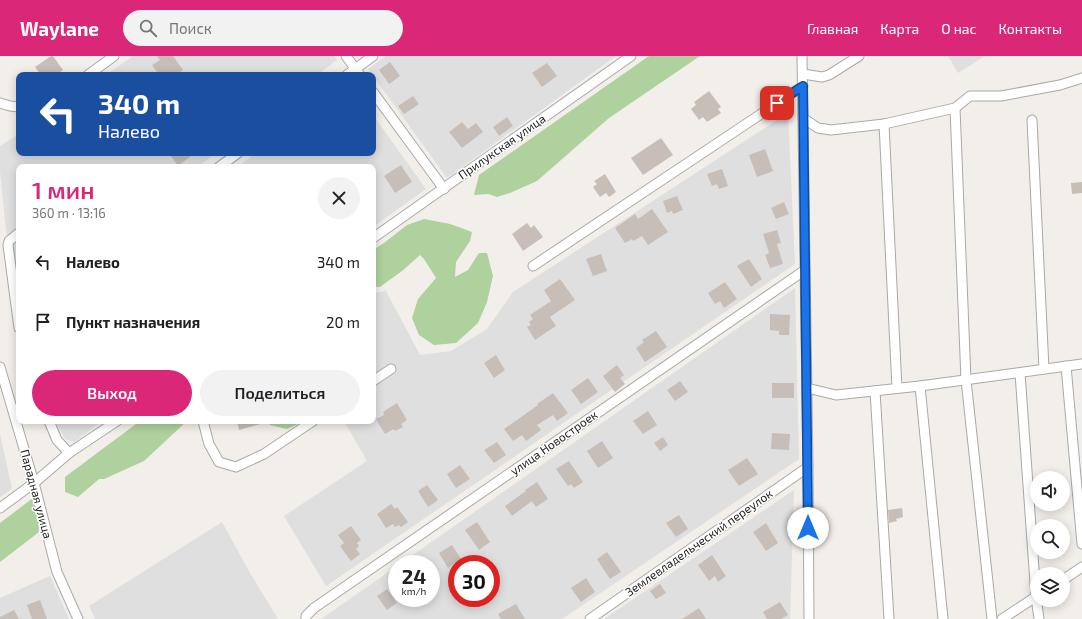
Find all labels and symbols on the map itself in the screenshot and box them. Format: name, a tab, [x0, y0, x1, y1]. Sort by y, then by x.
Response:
pin	[760, 86, 794, 120]
street label: Прилукская улица	[455, 111, 548, 182]
street label: улица Новостроек	[507, 407, 601, 478]
street label: Парадная улица	[17, 448, 56, 540]
street label: Землевладельческий переулок	[622, 486, 776, 599]
position arrow	[787, 507, 829, 549]
speed limit sign: 30	[448, 555, 500, 607]

